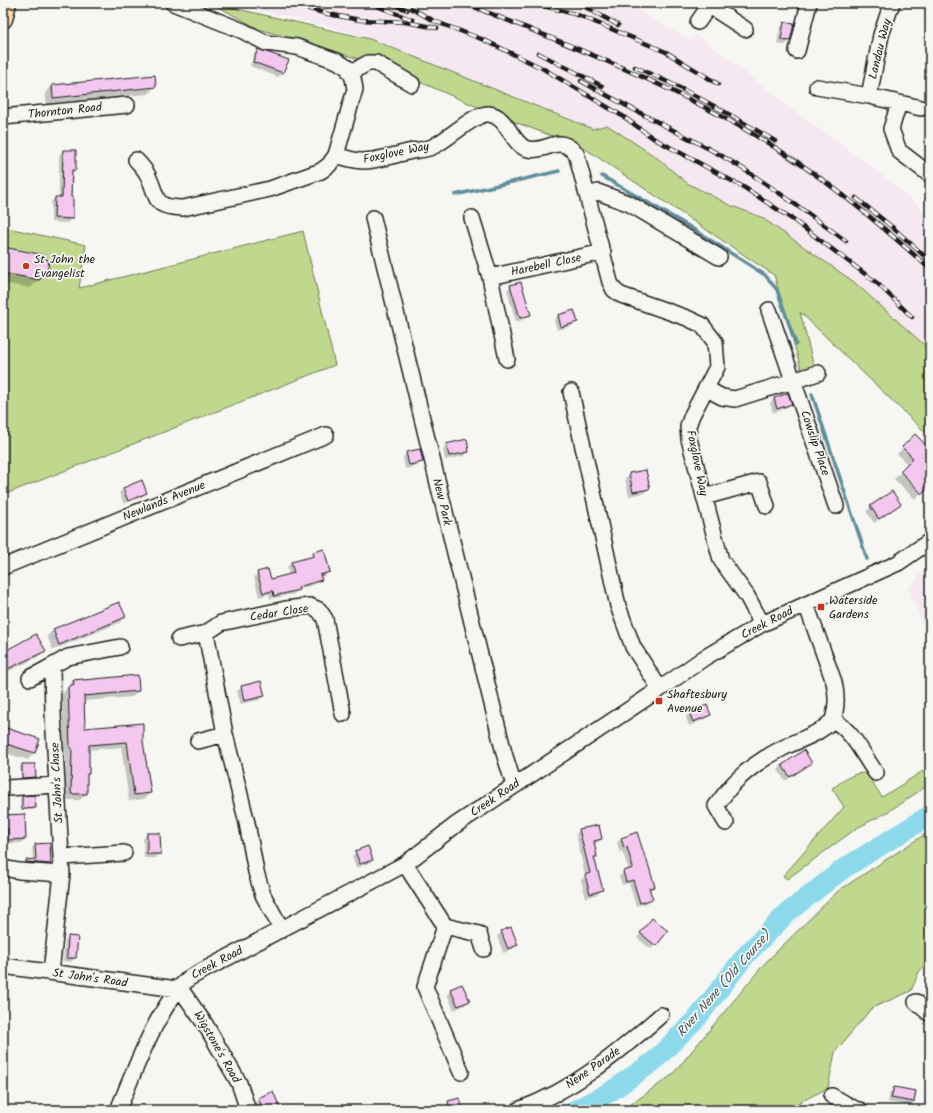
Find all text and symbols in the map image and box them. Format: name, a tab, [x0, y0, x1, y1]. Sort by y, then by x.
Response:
street label: Landau Way	[863, 17, 897, 81]
street label: Thornton Road	[27, 98, 104, 124]
street label: Foxglove Way	[361, 137, 431, 169]
street label: Harebell Close	[509, 248, 584, 282]
place label: St John the Evangelist	[34, 250, 96, 283]
marker: St John the Evangelist	[21, 261, 31, 271]
street label: Cowslip Place	[795, 408, 835, 479]
street label: Foxglove Way	[681, 428, 713, 498]
street label: Newlands Avenue	[120, 476, 209, 526]
street label: New Park	[427, 476, 457, 528]
place label: Waterside Gardens	[829, 591, 878, 624]
street label: Cedar Close	[248, 599, 310, 627]
street label: Creek Road	[738, 601, 797, 644]
marker: Waterside Gardens	[816, 602, 826, 612]
place label: Shaftesbury Avenue	[667, 685, 727, 718]
marker: Shaftesbury Avenue	[654, 696, 664, 706]
street label: St John's Chase	[45, 741, 69, 824]
street label: Creek Road	[466, 774, 525, 822]
water label: River Nene (Old Course)	[672, 925, 777, 1042]
street label: Creek Road	[188, 941, 247, 985]
street label: St John's Road	[51, 963, 130, 993]
street label: Wigstone's Road	[189, 1007, 246, 1088]
street label: Nene Parade	[562, 1042, 625, 1094]

